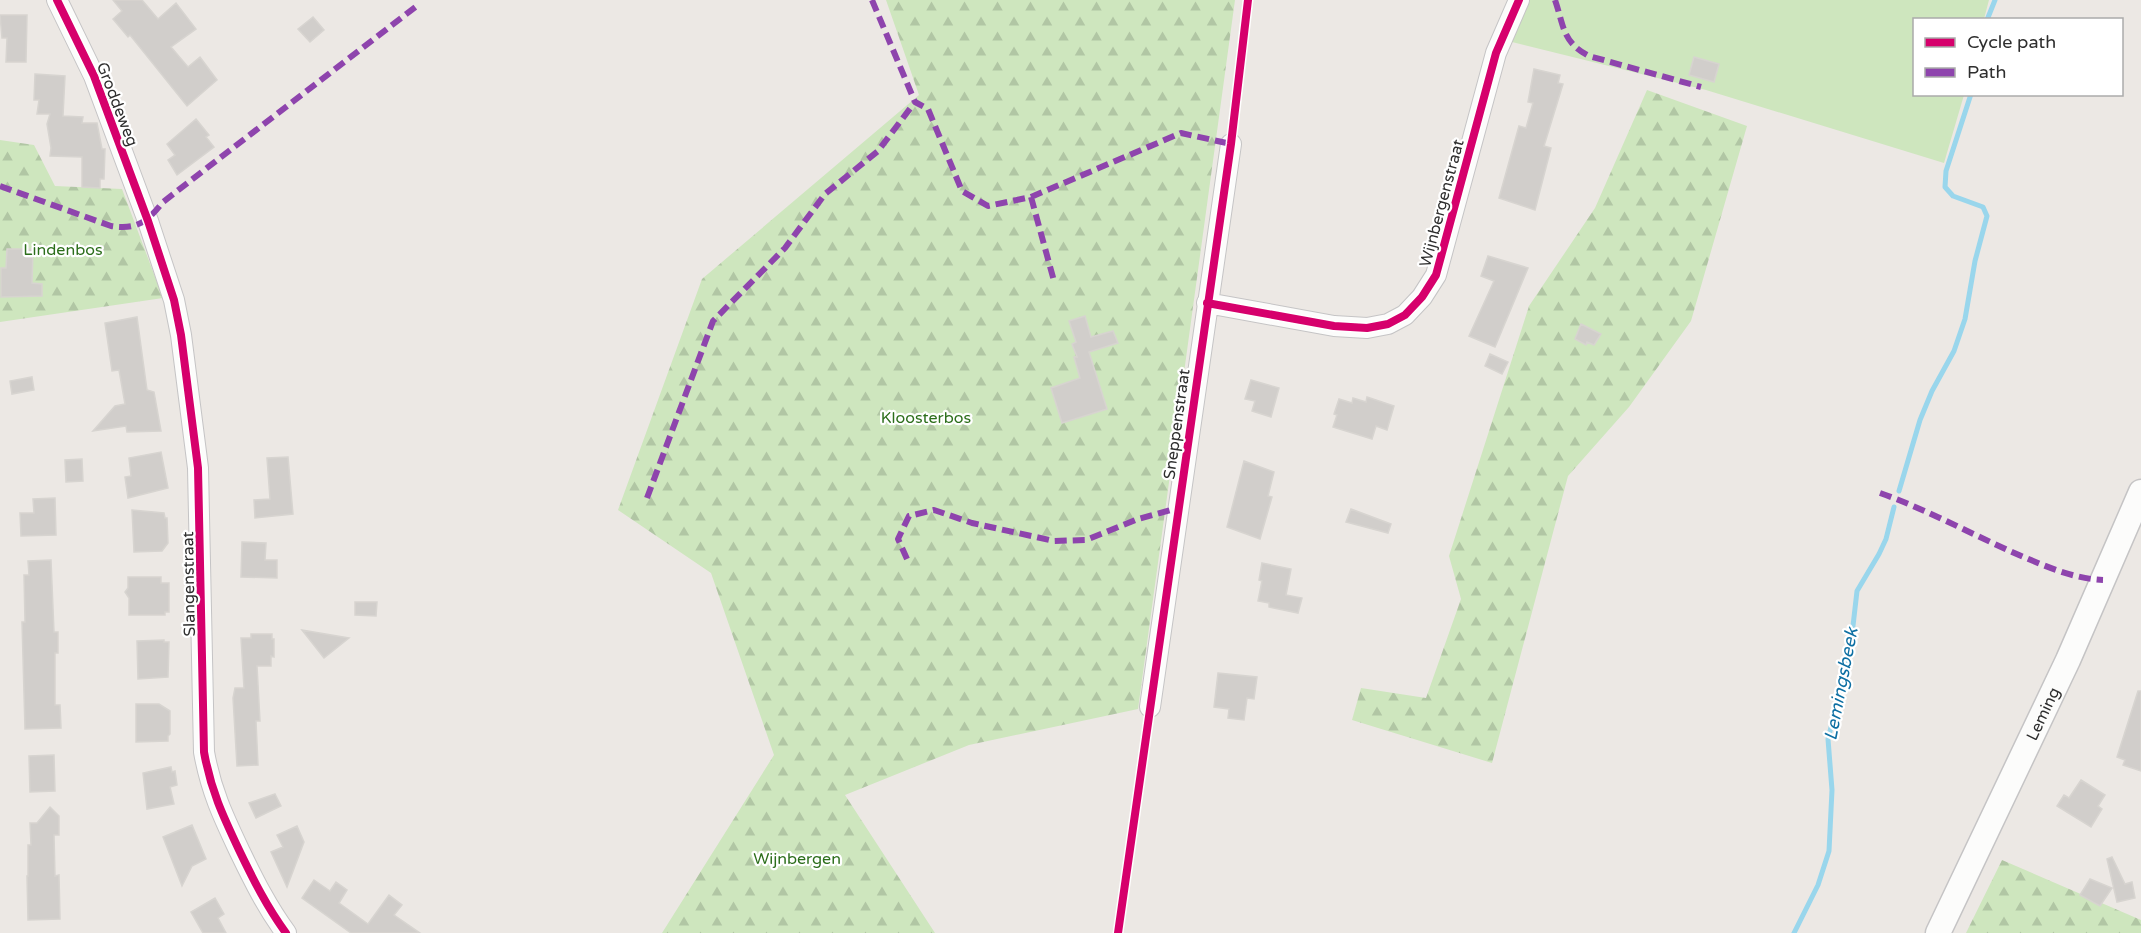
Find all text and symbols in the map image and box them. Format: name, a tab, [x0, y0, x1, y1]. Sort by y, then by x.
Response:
legend	[1913, 18, 2123, 96]
text: Cycle path	[1967, 31, 2056, 53]
street label: Groddeweg	[92, 59, 142, 149]
text: Path	[1967, 61, 2006, 83]
street label: Wijnbergenstraat	[1415, 137, 1469, 269]
park label: Lindenbos	[23, 240, 103, 260]
street label: Sneppenstraat	[1159, 368, 1195, 481]
park label: Kloosterbos	[881, 408, 971, 428]
street label: Slangenstraat	[178, 531, 200, 637]
water label: Lemingsbeek	[1819, 625, 1863, 742]
street label: Leming	[2022, 684, 2065, 744]
park label: Wijnbergen	[753, 849, 841, 869]

